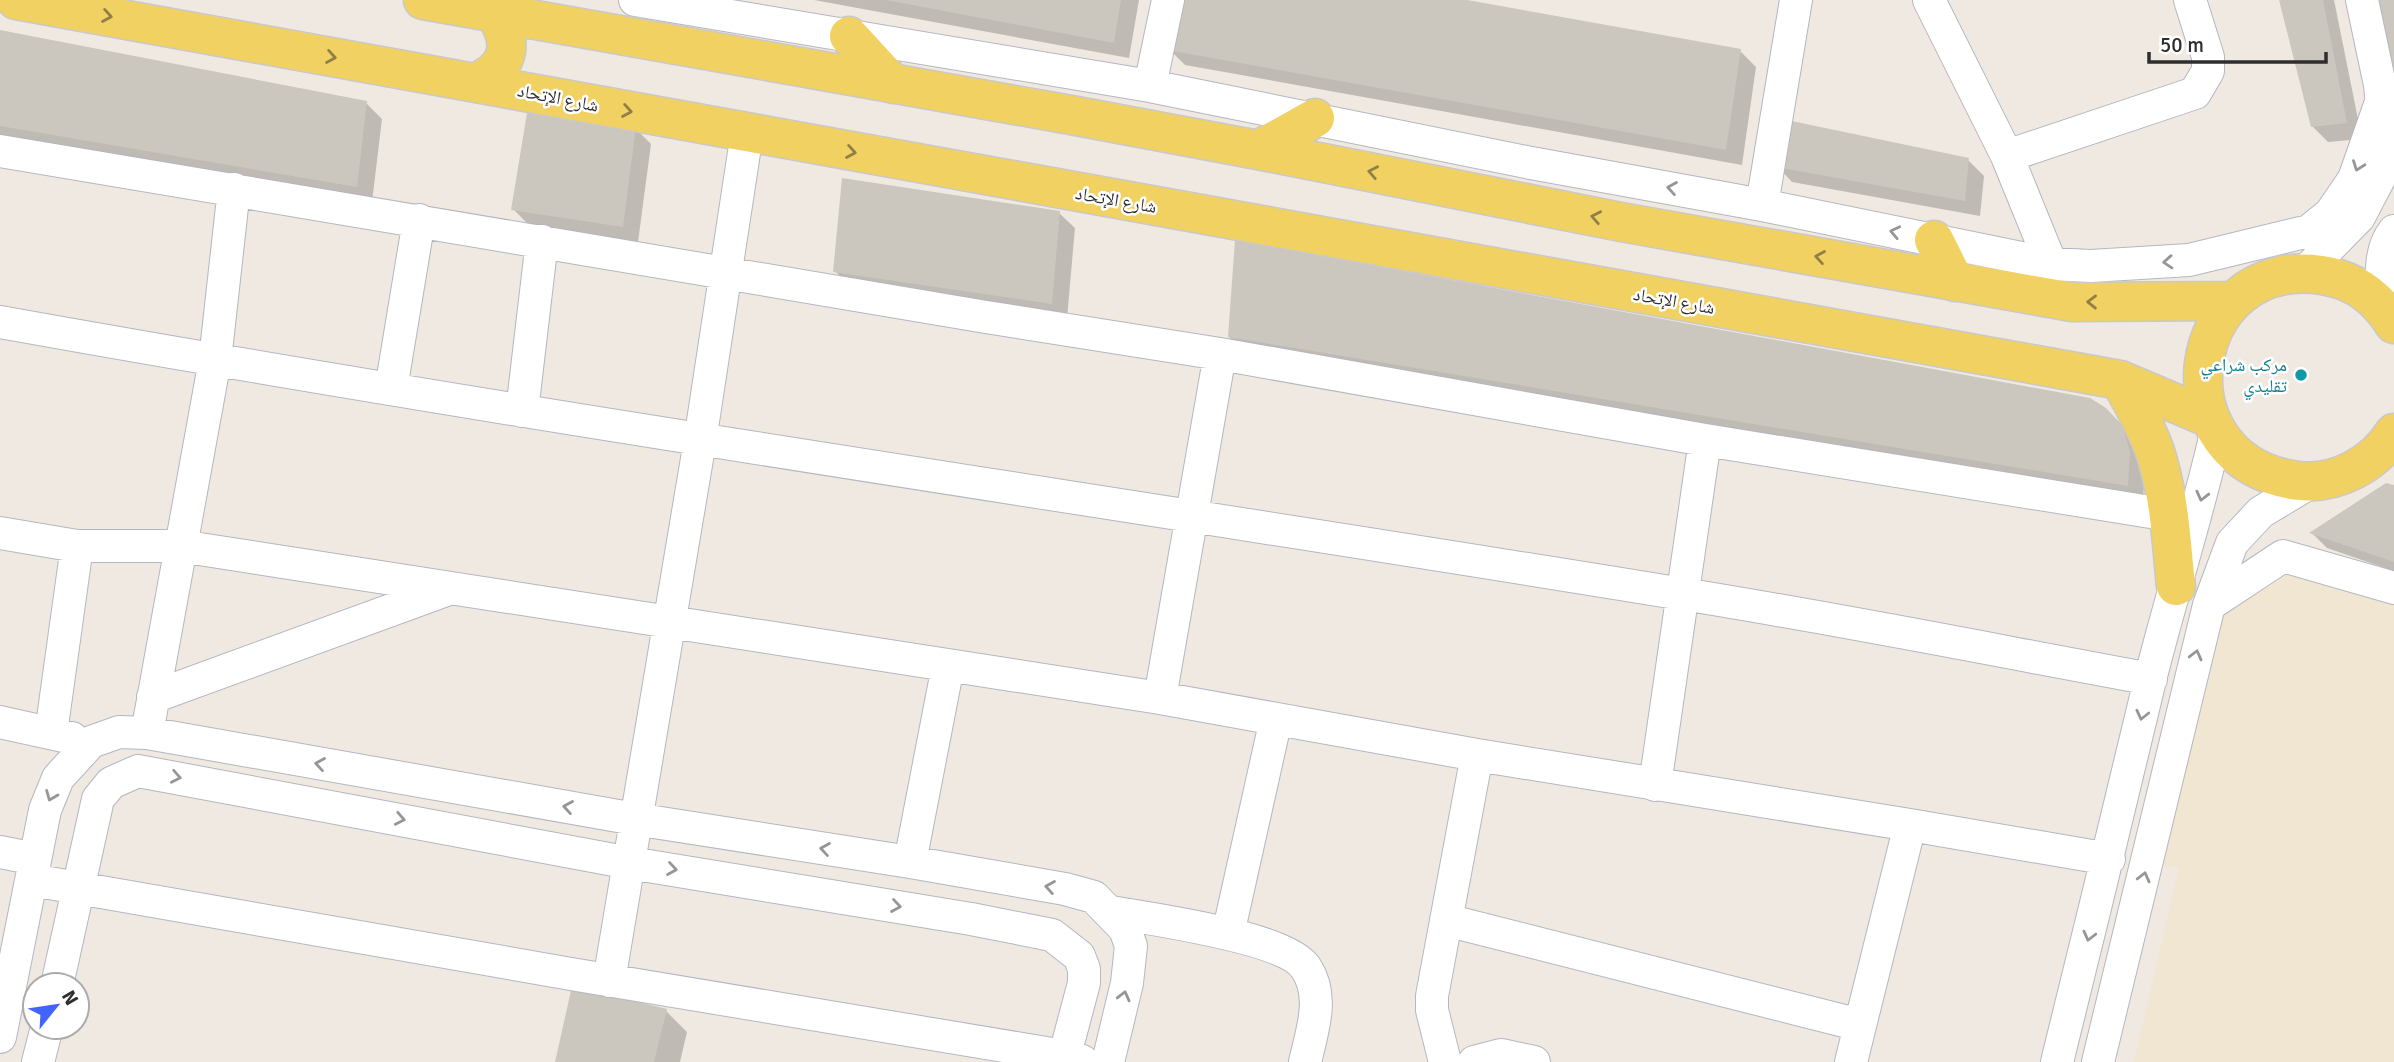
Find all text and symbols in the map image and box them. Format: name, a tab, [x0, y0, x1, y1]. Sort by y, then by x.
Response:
one-way arrow	[101, 8, 113, 23]
scale bar	[2149, 21, 2326, 65]
text: 50 m	[2160, 32, 2204, 58]
one-way arrow	[325, 49, 337, 64]
street label: شارع الإتحاد	[516, 79, 600, 117]
one-way arrow	[621, 103, 633, 118]
one-way arrow	[845, 144, 857, 159]
one-way arrow	[2352, 160, 2366, 172]
one-way arrow	[1367, 166, 1379, 181]
street label: شارع الإتحاد	[1074, 182, 1158, 218]
one-way arrow	[1666, 182, 1678, 197]
one-way arrow	[1590, 210, 1602, 225]
one-way arrow	[1889, 225, 1901, 240]
one-way arrow	[1814, 250, 1826, 265]
one-way arrow	[2162, 254, 2173, 269]
street label: شارع الإتحاد	[1632, 283, 1716, 319]
one-way arrow	[2087, 294, 2097, 310]
place label: مركب شراعي تقليدي	[2201, 354, 2287, 401]
marker: مركب شراعي تقليدي	[2293, 367, 2309, 383]
one-way arrow	[2196, 489, 2210, 501]
one-way arrow	[2188, 649, 2202, 661]
one-way arrow	[2136, 709, 2150, 721]
one-way arrow	[314, 757, 326, 772]
one-way arrow	[170, 769, 182, 784]
one-way arrow	[45, 789, 59, 801]
one-way arrow	[562, 800, 574, 815]
one-way arrow	[394, 811, 406, 826]
one-way arrow	[819, 842, 831, 857]
one-way arrow	[666, 861, 678, 876]
one-way arrow	[2136, 871, 2150, 883]
one-way arrow	[1044, 880, 1056, 895]
one-way arrow	[890, 898, 902, 913]
one-way arrow	[2083, 930, 2097, 942]
north arrow	[21, 971, 91, 1041]
text: N	[56, 986, 84, 1010]
one-way arrow	[1116, 990, 1130, 1002]

